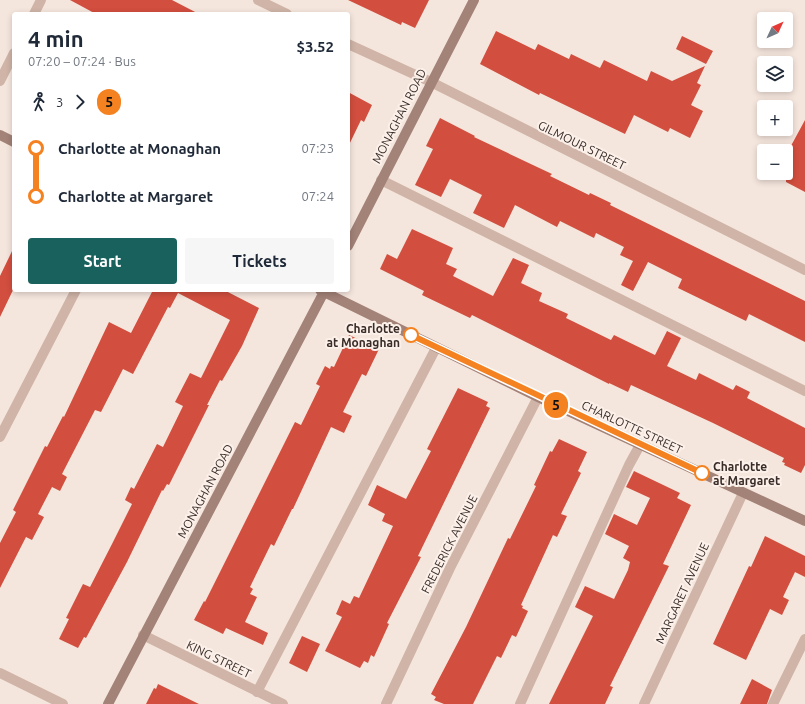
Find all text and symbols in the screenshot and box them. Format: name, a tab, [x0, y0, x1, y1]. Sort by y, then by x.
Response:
north arrow	[757, 12, 793, 48]
map controls	[757, 12, 793, 180]
text: 4 min	[28, 26, 84, 51]
text: $3.52	[296, 38, 334, 55]
text: 07:20 – 07:24 · Bus	[28, 54, 136, 68]
button: layers	[757, 56, 793, 92]
street label: MONAGHAN ROAD	[370, 67, 428, 165]
icon: walk	[28, 91, 50, 113]
icon: forward	[69, 91, 91, 113]
text: 5	[105, 94, 113, 110]
text: 3	[56, 95, 63, 109]
button: +	[757, 100, 793, 136]
street label: GILMOUR STREET	[536, 118, 628, 172]
text: Charlotte at Monaghan	[58, 140, 221, 157]
text: 07:23	[301, 141, 334, 155]
button: −	[757, 144, 793, 180]
text: Charlotte at Margaret	[58, 188, 213, 205]
text: 07:24	[301, 189, 334, 203]
button: Start	[28, 238, 177, 284]
button: Tickets	[185, 238, 334, 284]
place label: Charlotte at Monaghan	[326, 322, 400, 349]
marker: Charlotte at Monaghan	[403, 327, 419, 343]
line badge: 5	[543, 392, 569, 418]
text: 5	[552, 397, 560, 413]
street label: CHARLOTTE STREET	[580, 398, 685, 456]
street label: MONAGHAN ROAD	[175, 442, 235, 540]
place label: Charlotte at Margaret	[713, 460, 780, 487]
marker: Charlotte at Margaret	[694, 465, 710, 481]
street label: FREDERICK AVENUE	[419, 492, 480, 595]
street label: MARGARET AVENUE	[653, 540, 711, 646]
street label: KING STREET	[185, 638, 254, 680]

